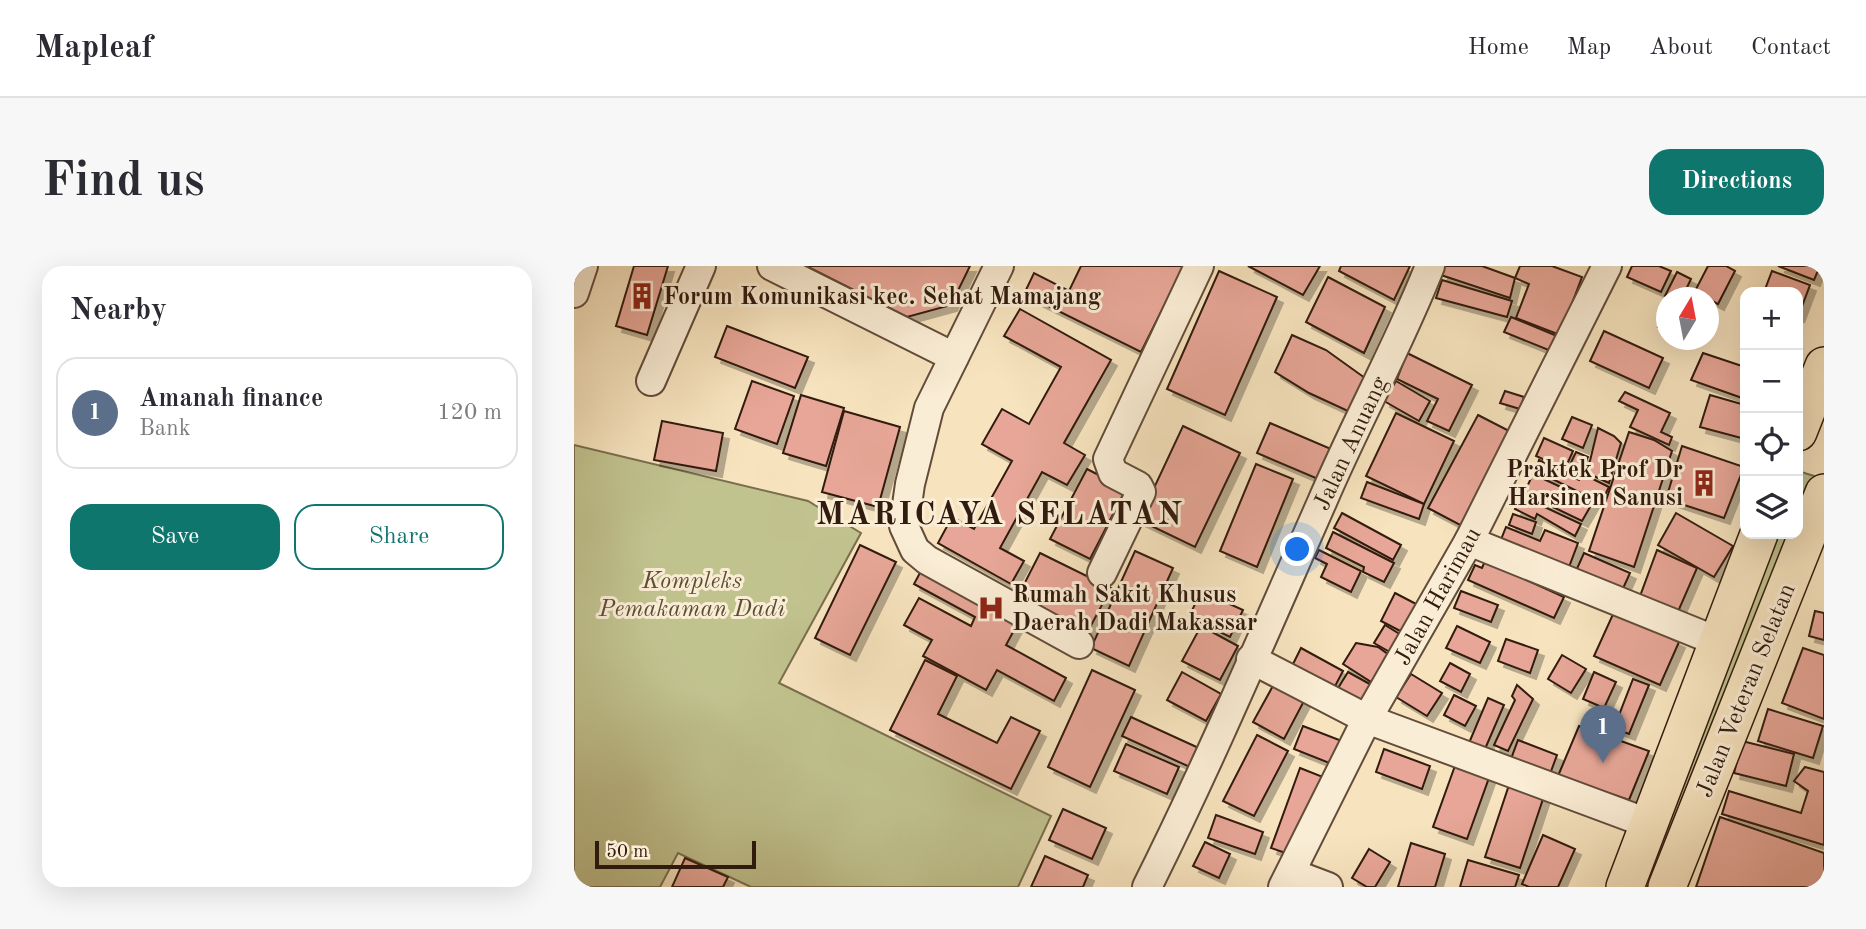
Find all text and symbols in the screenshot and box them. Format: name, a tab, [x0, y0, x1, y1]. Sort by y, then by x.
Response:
text: Mapleaf	[35, 32, 153, 65]
text: Home	[1468, 36, 1529, 60]
text: Map	[1567, 36, 1611, 60]
text: About	[1649, 36, 1713, 60]
text: Contact	[1751, 36, 1831, 60]
button: Directions	[1649, 149, 1824, 215]
text: Find us	[42, 158, 205, 207]
building icon: Forum Komunikasi kec. Sehat Mamajang	[627, 281, 657, 311]
place label: Forum Komunikasi kec. Sehat Mamajang	[663, 286, 1102, 310]
north arrow	[1656, 287, 1719, 350]
map controls	[1740, 287, 1803, 539]
button: +	[1740, 287, 1803, 350]
text: Nearby	[70, 296, 167, 326]
button: −	[1740, 350, 1803, 413]
street label: Jalan Anuang	[1310, 373, 1393, 515]
text: Amanah finance	[139, 386, 323, 412]
text: 1	[88, 401, 102, 424]
text: 120 m	[437, 401, 502, 424]
button: locate	[1740, 413, 1803, 476]
text: Bank	[139, 417, 191, 440]
place label: Praktek Prof Dr Harsinen Sanusi	[1506, 459, 1683, 511]
building icon: Praktek Prof Dr Harsinen Sanusi	[1689, 468, 1719, 498]
button: layers	[1740, 476, 1803, 539]
district label: MARICAYA SELATAN	[816, 500, 1184, 532]
button: Save	[70, 504, 280, 570]
button: Share	[294, 504, 504, 570]
street label: Jalan Harimau	[1391, 524, 1487, 670]
your location	[1280, 532, 1314, 566]
park label: Kompleks Pemakaman Dadi	[598, 570, 785, 622]
street label: Jalan Veteran Selatan	[1693, 580, 1801, 801]
place label: Rumah Sakit Khusus Daerah Dadi Makassar	[1012, 584, 1257, 636]
hospital icon: Rumah Sakit Khusus Daerah Dadi Makassar	[976, 593, 1006, 623]
pin: 1	[1580, 705, 1626, 763]
scale bar	[595, 838, 756, 870]
text: 50 m	[606, 843, 648, 862]

